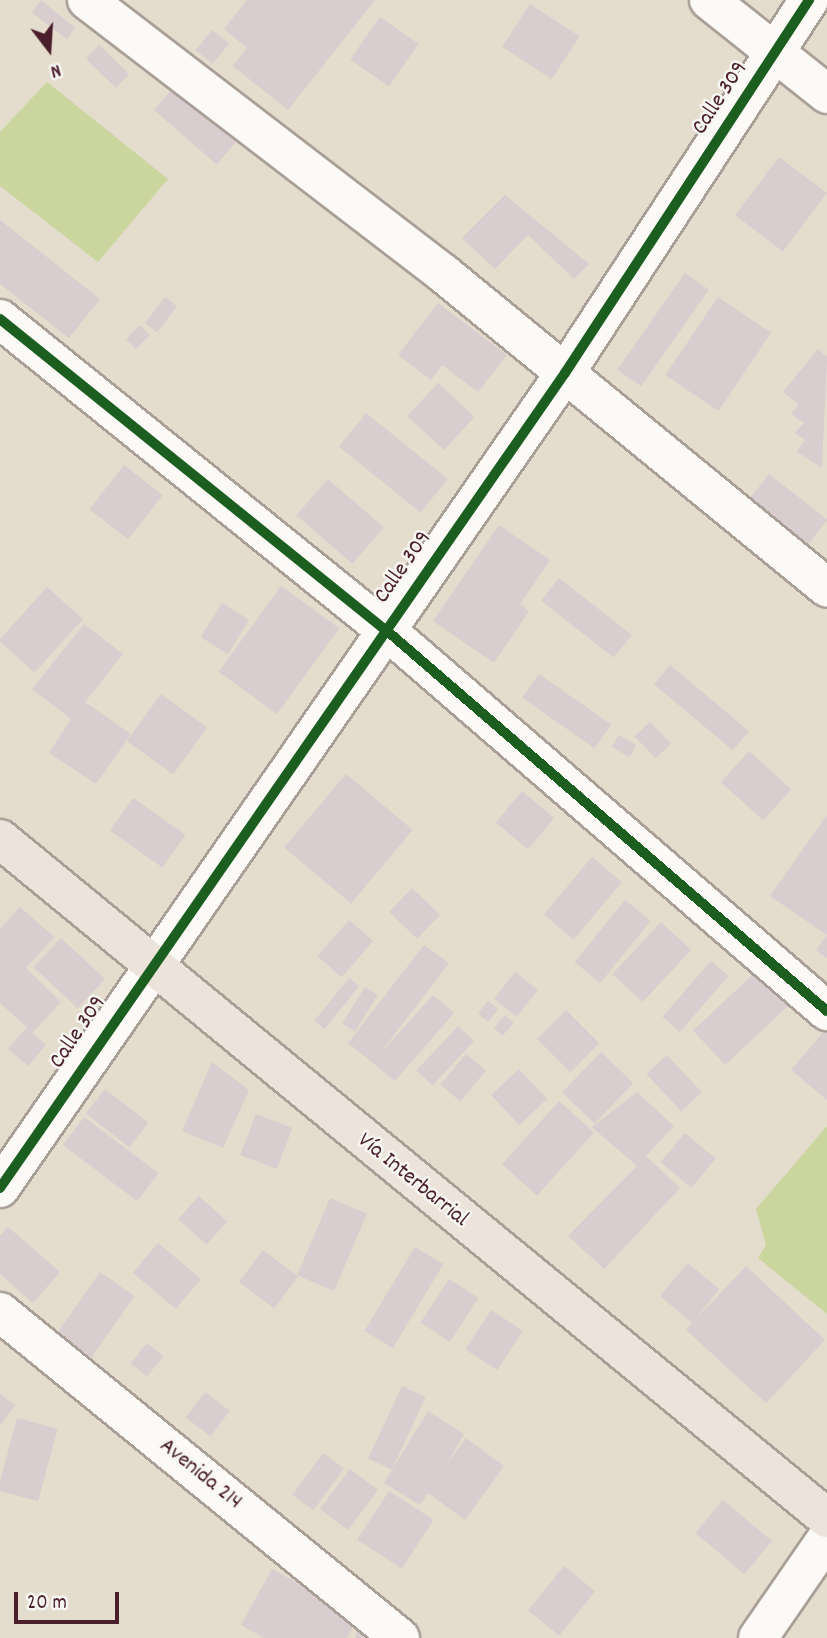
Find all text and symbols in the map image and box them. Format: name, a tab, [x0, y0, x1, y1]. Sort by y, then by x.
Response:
north arrow	[14, 14, 84, 84]
text: N	[47, 55, 64, 84]
street label: Calle 309	[687, 57, 755, 141]
street label: Calle 309	[369, 527, 439, 609]
street label: Calle 309	[45, 991, 113, 1075]
street label: Vía Interbarrial	[351, 1128, 473, 1234]
street label: Avenida 214	[153, 1433, 247, 1517]
scale bar	[18, 1578, 122, 1622]
text: 20 m	[27, 1589, 67, 1619]

